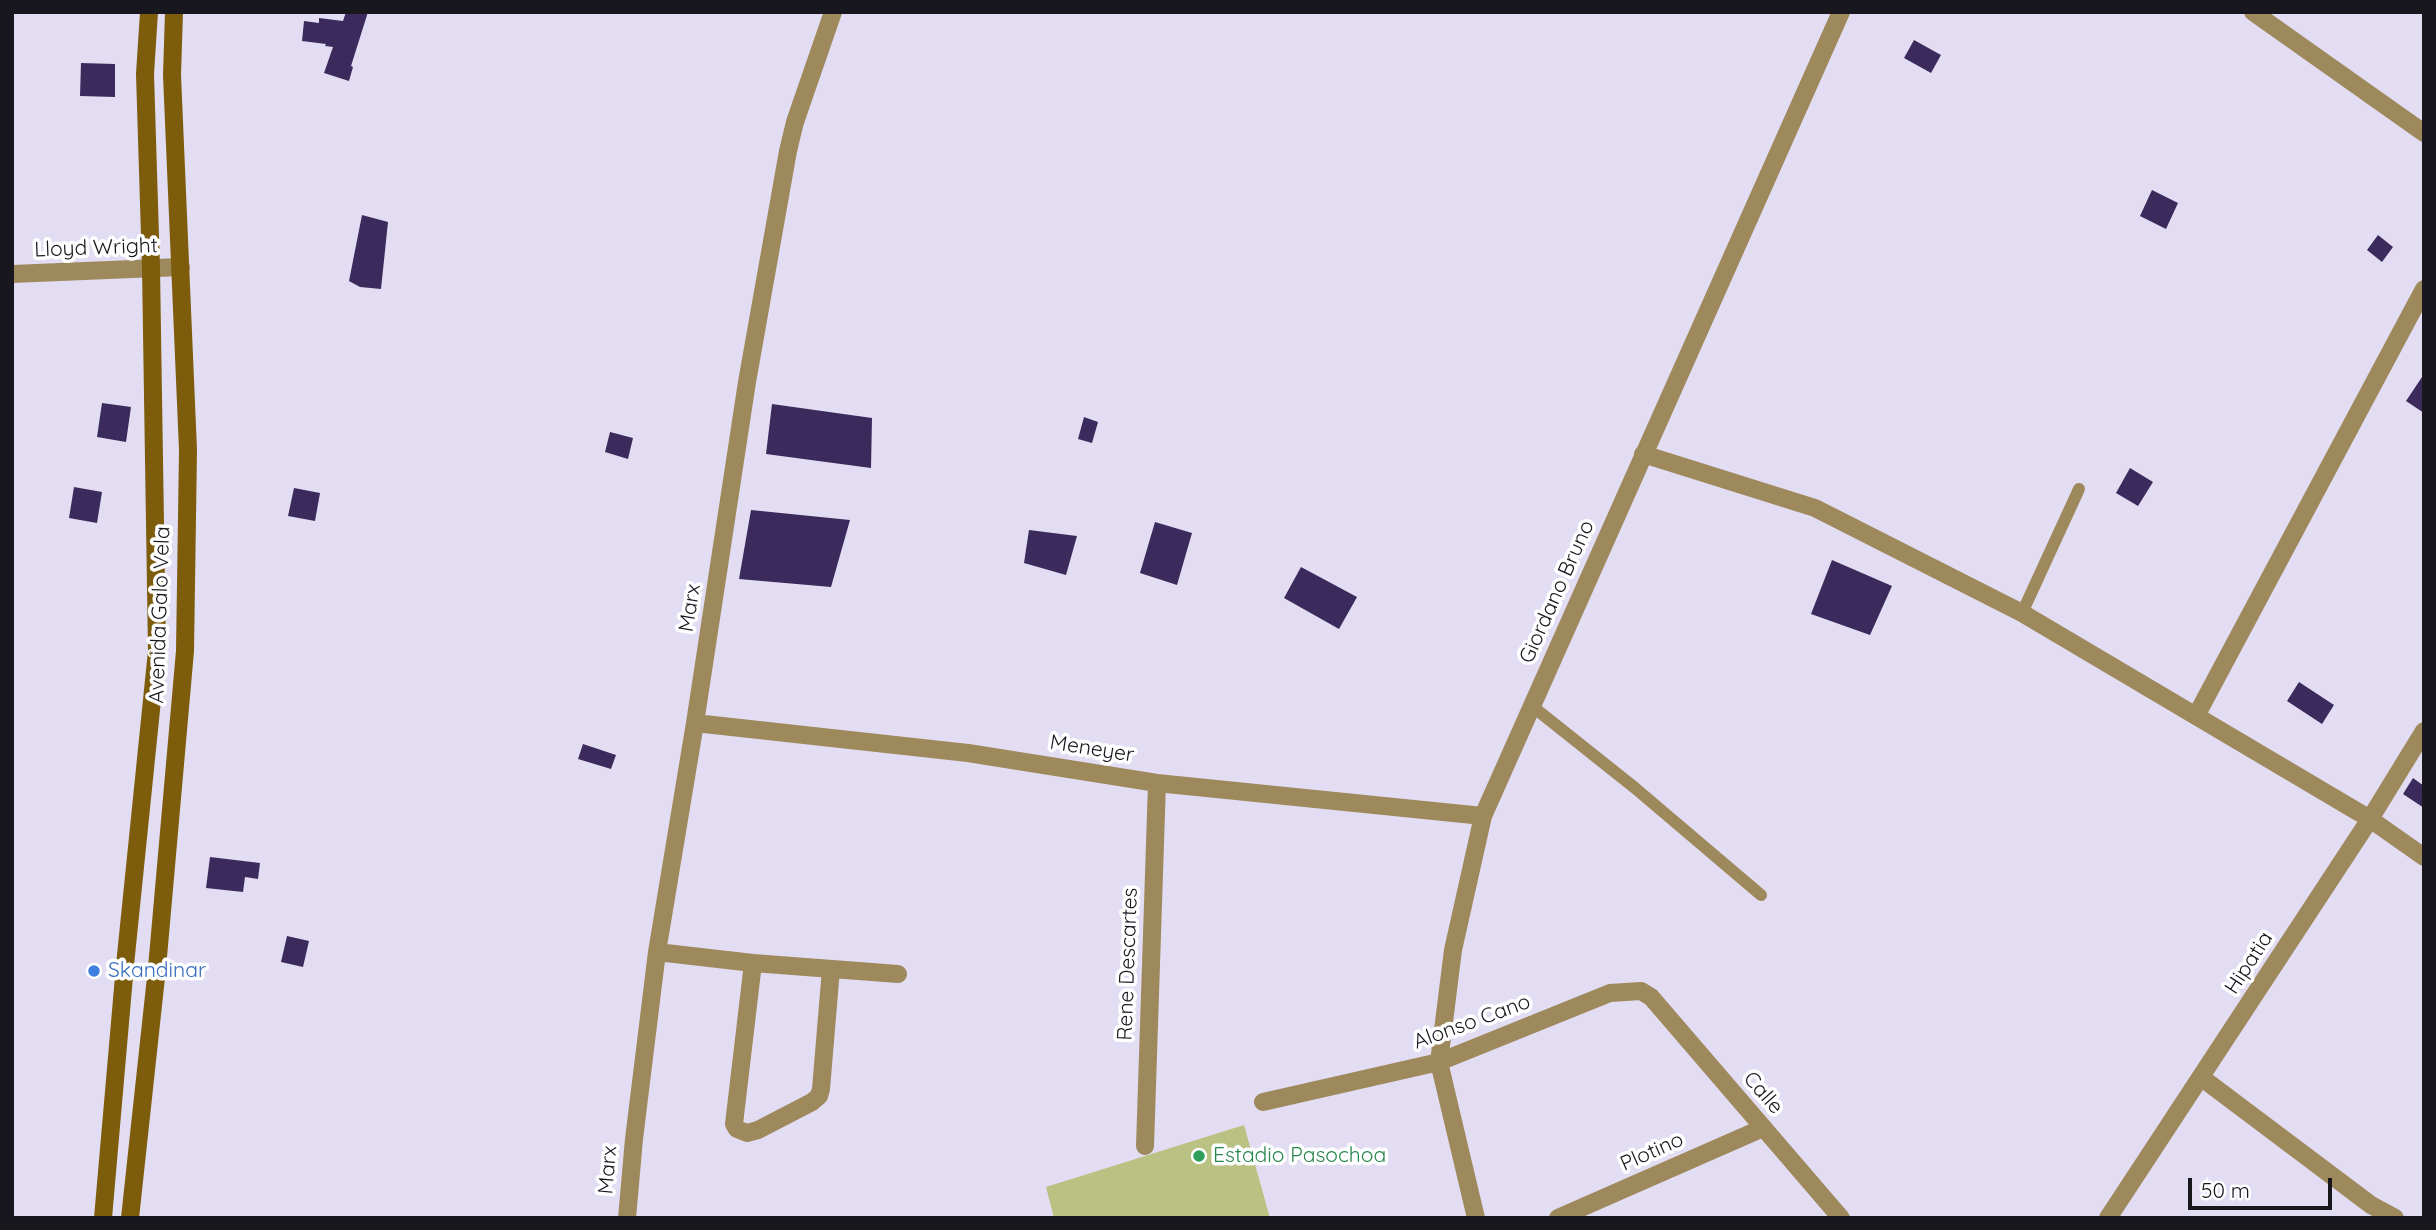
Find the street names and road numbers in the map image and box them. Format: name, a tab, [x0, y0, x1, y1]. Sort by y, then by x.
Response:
street label: Lloyd Wright	[34, 233, 158, 263]
street label: Giordano Bruno	[1514, 517, 1600, 667]
street label: Avenida Galo Vela	[144, 526, 176, 704]
street label: Marx	[674, 582, 706, 634]
street label: Meneyer	[1048, 730, 1136, 768]
street label: Rene Descartes	[1113, 887, 1143, 1041]
street label: Hipatia	[2220, 927, 2278, 999]
street label: Alonso Cano	[1410, 989, 1534, 1055]
street label: Calle	[1738, 1067, 1788, 1119]
street label: Plotino	[1617, 1127, 1687, 1177]
street label: Marx	[593, 1145, 623, 1195]

